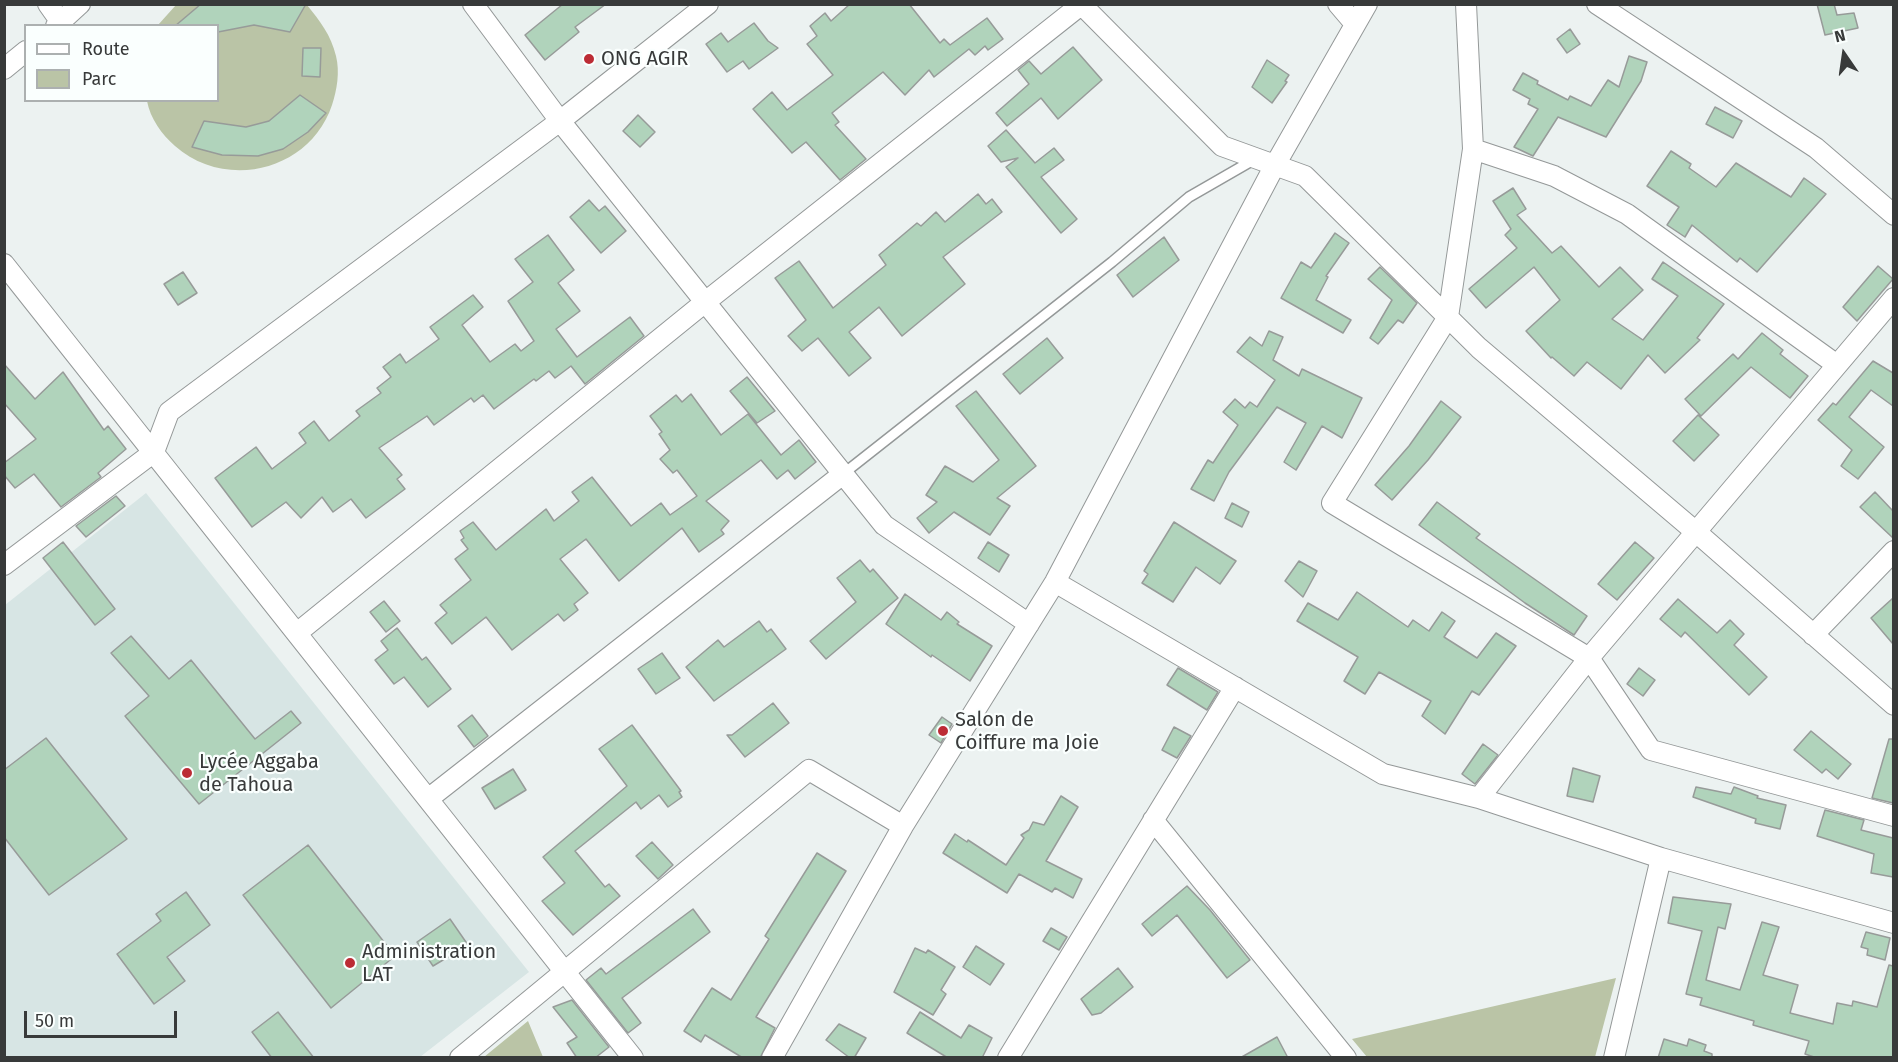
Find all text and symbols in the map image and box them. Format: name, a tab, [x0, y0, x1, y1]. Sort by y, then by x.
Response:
legend	[24, 24, 219, 102]
north arrow	[1814, 24, 1874, 84]
text: N	[1833, 26, 1847, 46]
text: Route	[82, 38, 130, 60]
place label: ONG AGIR	[601, 47, 688, 71]
marker: ONG AGIR	[582, 52, 596, 66]
text: Parc	[82, 68, 116, 90]
place label: Salon de Coiffure ma Joie	[955, 708, 1099, 755]
marker: Salon de Coiffure ma Joie	[936, 724, 950, 738]
place label: Lycée Aggaba de Tahoua	[199, 750, 319, 797]
marker: Lycée Aggaba de Tahoua	[180, 766, 194, 780]
place label: Administration LAT	[362, 940, 496, 987]
marker: Administration LAT	[343, 956, 357, 970]
scale bar	[27, 999, 180, 1037]
text: 50 m	[35, 1010, 74, 1032]

